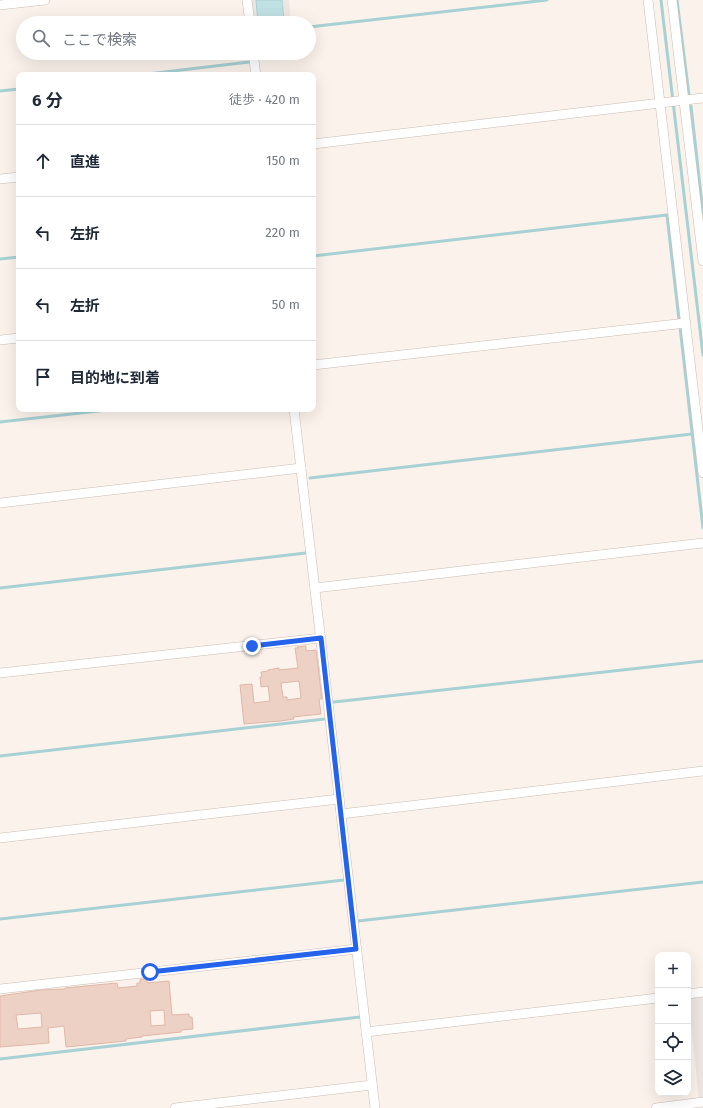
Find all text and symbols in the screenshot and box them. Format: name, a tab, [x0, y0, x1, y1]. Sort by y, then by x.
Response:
search box	[16, 16, 316, 60]
icon: search	[30, 27, 52, 49]
text: ここで検索	[62, 31, 137, 49]
text: 6 分	[32, 90, 63, 111]
text: 徒歩 · 420 m	[229, 92, 300, 107]
icon: ahead	[32, 150, 54, 172]
text: 直進	[70, 153, 100, 171]
text: 150 m	[266, 153, 300, 168]
icon: left	[32, 222, 54, 244]
text: 左折	[70, 225, 100, 243]
text: 220 m	[265, 225, 300, 240]
icon: left	[32, 294, 54, 316]
text: 左折	[70, 297, 100, 315]
text: 50 m	[272, 297, 300, 312]
icon: arrive	[32, 366, 54, 388]
text: 目的地に到着	[70, 369, 160, 387]
route end	[243, 637, 261, 655]
map controls	[655, 952, 691, 1096]
button: +	[655, 952, 691, 988]
route start	[141, 963, 159, 981]
button: −	[655, 988, 691, 1024]
button: locate	[655, 1024, 691, 1060]
button: layers	[655, 1060, 691, 1096]

